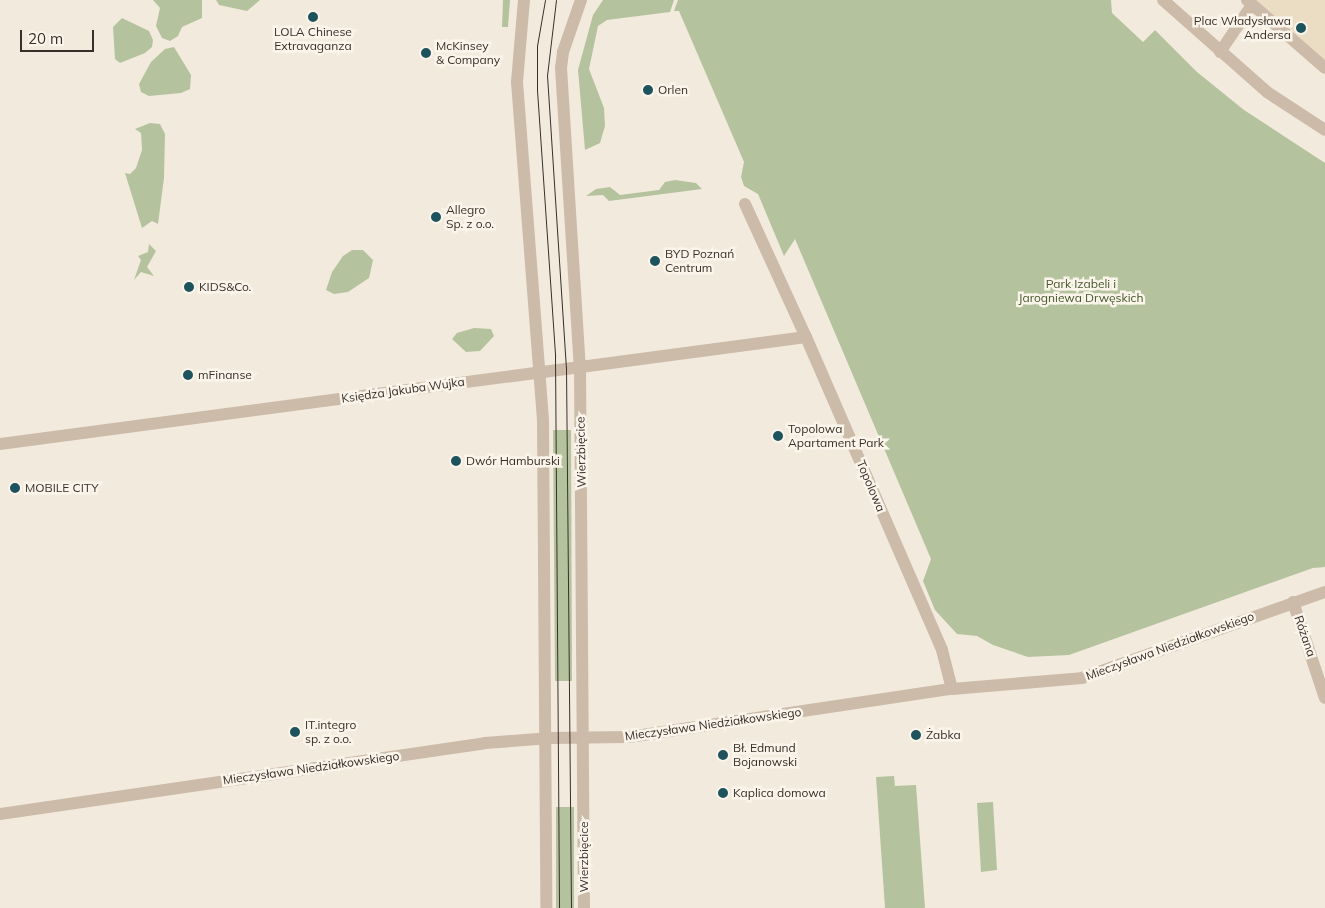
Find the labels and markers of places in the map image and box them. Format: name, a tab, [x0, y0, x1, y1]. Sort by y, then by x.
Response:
marker: LOLA Chinese Extravaganza	[307, 11, 319, 23]
place label: Plac Władysława Andersa	[1194, 14, 1291, 42]
marker: Plac Władysława Andersa	[1295, 22, 1307, 34]
place label: LOLA Chinese Extravaganza	[274, 25, 352, 53]
place label: McKinsey & Company	[436, 39, 500, 67]
marker: McKinsey & Company	[420, 47, 432, 59]
place label: Orlen	[658, 83, 688, 97]
marker: Orlen	[642, 84, 654, 96]
place label: Allegro Sp. z o.o.	[446, 203, 494, 231]
marker: Allegro Sp. z o.o.	[430, 211, 442, 223]
place label: BYD Poznań Centrum	[665, 247, 734, 275]
marker: BYD Poznań Centrum	[649, 255, 661, 267]
place label: KIDS&Co.	[199, 280, 251, 294]
marker: KIDS&Co.	[183, 281, 195, 293]
place label: mFinanse	[198, 368, 252, 382]
marker: mFinanse	[182, 369, 194, 381]
place label: Topolowa Apartament Park	[788, 422, 884, 450]
marker: Topolowa Apartament Park	[772, 430, 784, 442]
place label: Dwór Hamburski	[466, 454, 560, 468]
marker: Dwór Hamburski	[450, 455, 462, 467]
place label: MOBILE CITY	[25, 481, 99, 495]
marker: MOBILE CITY	[9, 482, 21, 494]
place label: IT.integro sp. z o.o.	[305, 718, 356, 746]
marker: IT.integro sp. z o.o.	[289, 726, 301, 738]
place label: Żabka	[926, 728, 961, 742]
marker: Żabka	[910, 729, 922, 741]
place label: Bł. Edmund Bojanowski	[733, 741, 797, 769]
marker: Bł. Edmund Bojanowski	[717, 749, 729, 761]
place label: Kaplica domowa	[733, 786, 826, 800]
marker: Kaplica domowa	[717, 787, 729, 799]

